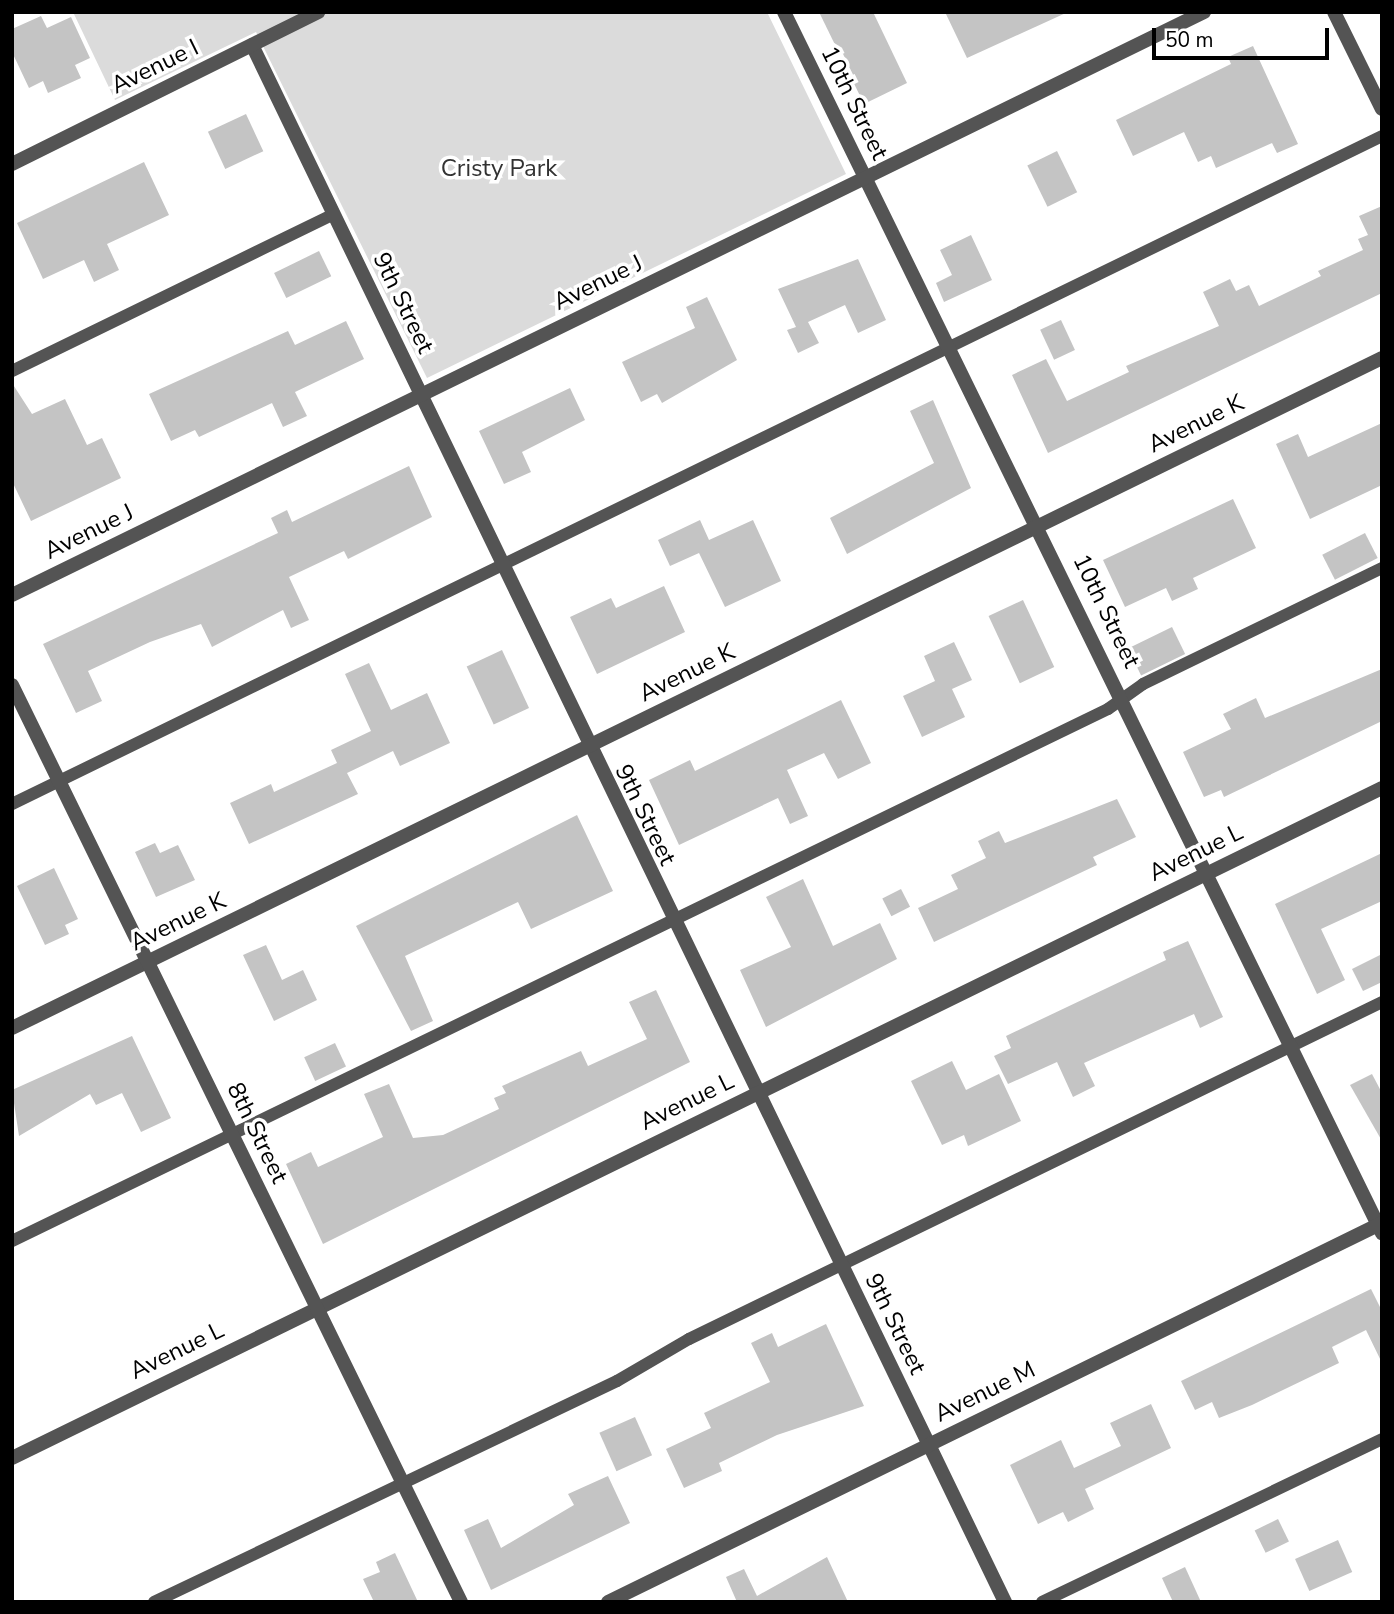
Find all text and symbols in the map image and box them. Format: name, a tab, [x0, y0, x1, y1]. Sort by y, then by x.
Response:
scale bar	[1156, 14, 1333, 58]
text: 50 m	[1165, 26, 1214, 54]
street label: Avenue I	[106, 33, 204, 101]
street label: 10th Street	[814, 42, 894, 164]
park label: Cristy Park	[441, 155, 557, 183]
street label: 9th Street	[366, 248, 440, 358]
street label: Avenue J	[549, 249, 647, 317]
street label: Avenue K	[1143, 389, 1249, 459]
street label: Avenue J	[40, 498, 138, 566]
street label: 10th Street	[1066, 550, 1146, 672]
street label: Avenue K	[634, 638, 740, 708]
street label: 9th Street	[608, 760, 682, 870]
street label: Avenue L	[1144, 818, 1248, 888]
street label: Avenue K	[125, 887, 231, 957]
street label: Avenue L	[635, 1067, 739, 1137]
street label: 8th Street	[220, 1078, 294, 1188]
street label: 9th Street	[858, 1269, 932, 1379]
street label: Avenue L	[125, 1316, 229, 1386]
street label: Avenue M	[930, 1355, 1040, 1429]

